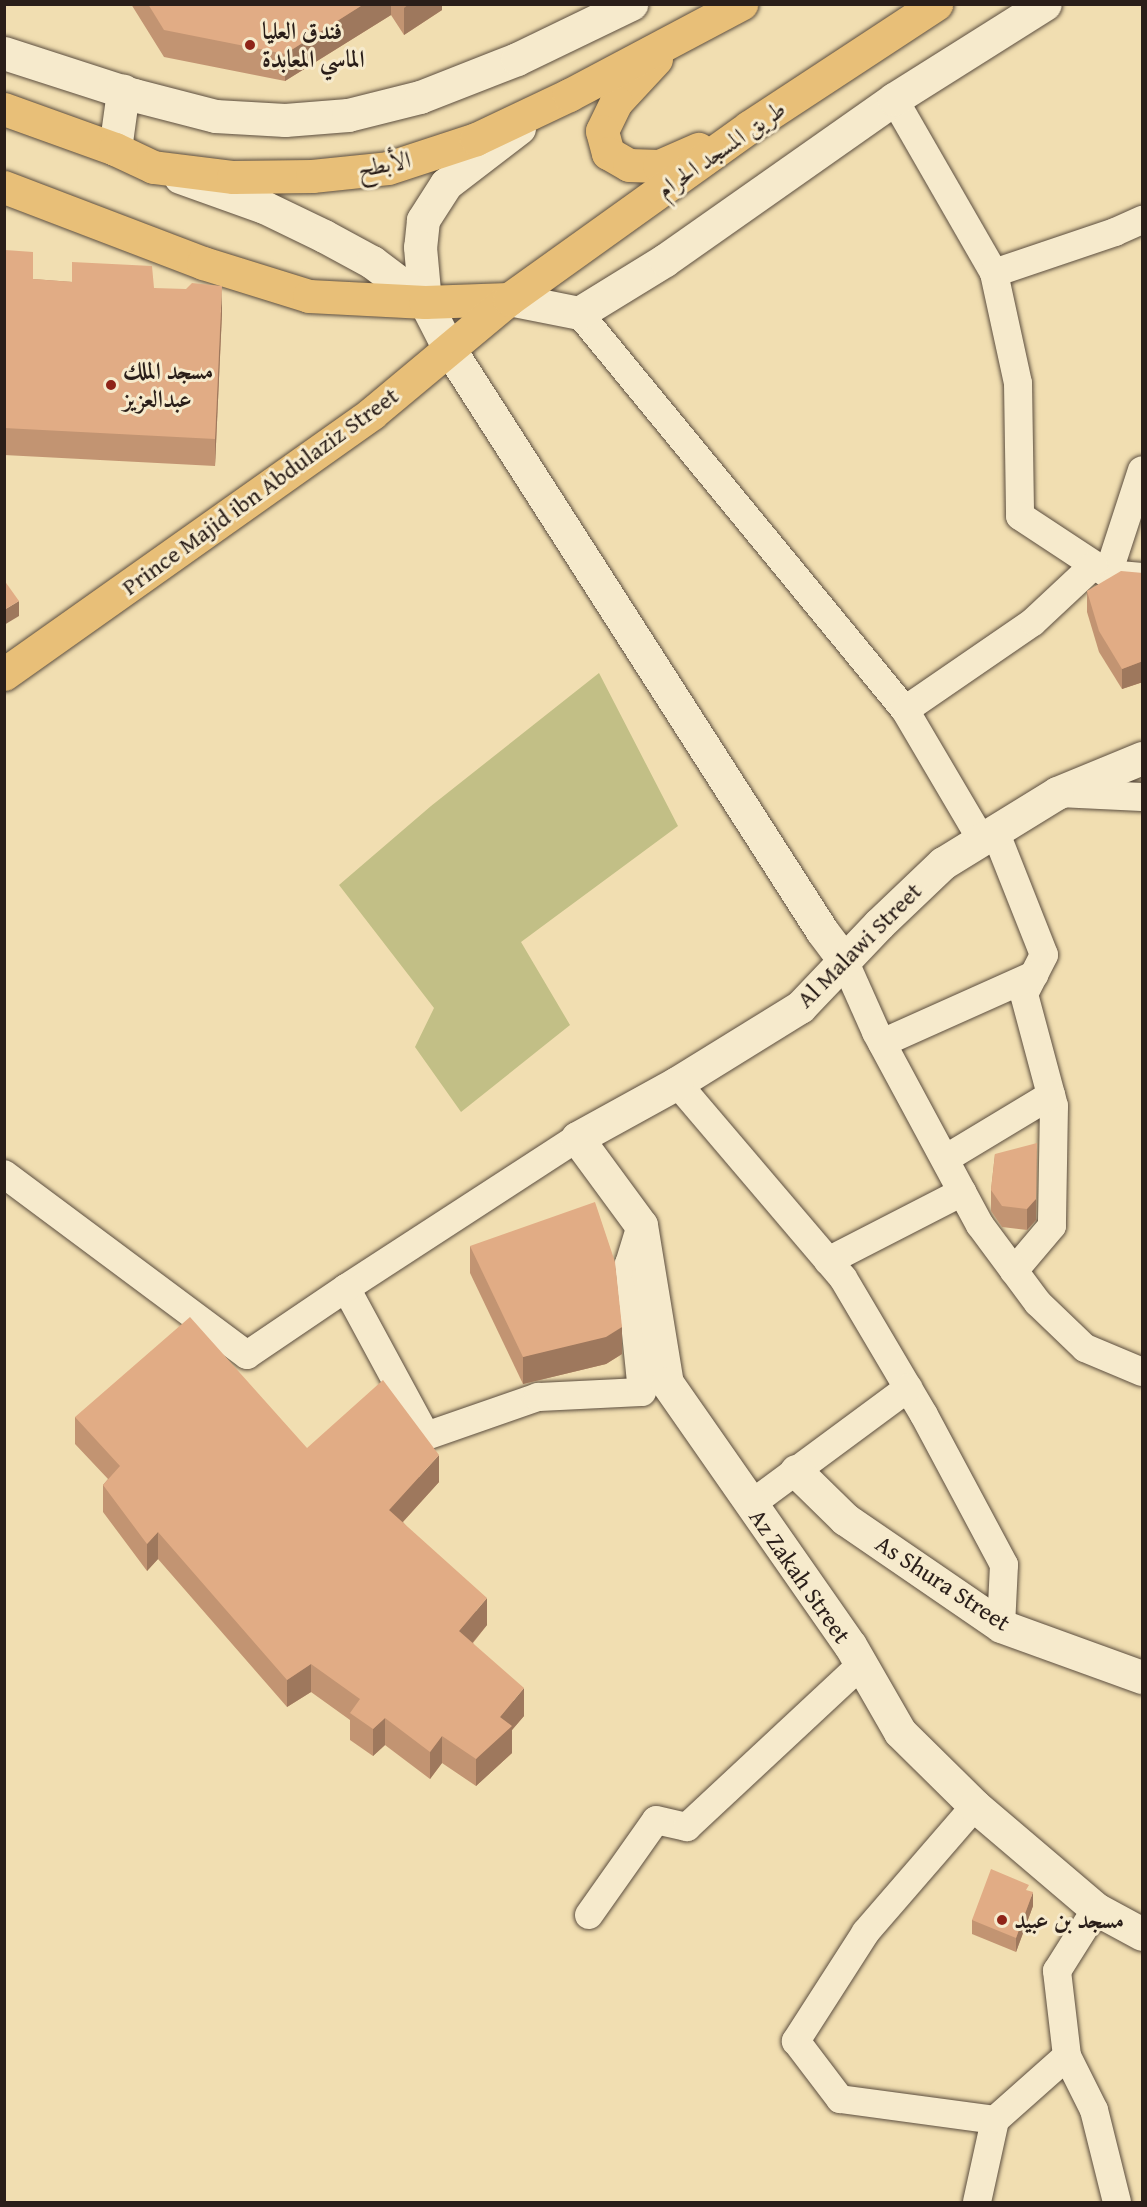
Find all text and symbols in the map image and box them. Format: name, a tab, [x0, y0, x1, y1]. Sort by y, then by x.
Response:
place label: فندق العليا الماسي المعابدة	[262, 17, 365, 73]
marker: فندق العليا الماسي المعابدة	[243, 38, 257, 52]
street label: طريق المسجد الحرام	[651, 94, 791, 204]
street label: الأبطح	[355, 145, 413, 183]
place label: مسجد الملك عبدالعزيز	[123, 357, 213, 413]
marker: مسجد الملك عبدالعزيز	[104, 378, 118, 392]
street label: Prince Majid ibn Abdulaziz Street	[116, 381, 404, 601]
street label: Al Malawi Street	[790, 876, 928, 1014]
street label: Az Zakah Street	[743, 1503, 857, 1649]
street label: As Shura Street	[870, 1529, 1016, 1637]
place label: مسجد بن عبيد	[1014, 1906, 1124, 1934]
marker: مسجد بن عبيد	[995, 1913, 1009, 1927]

